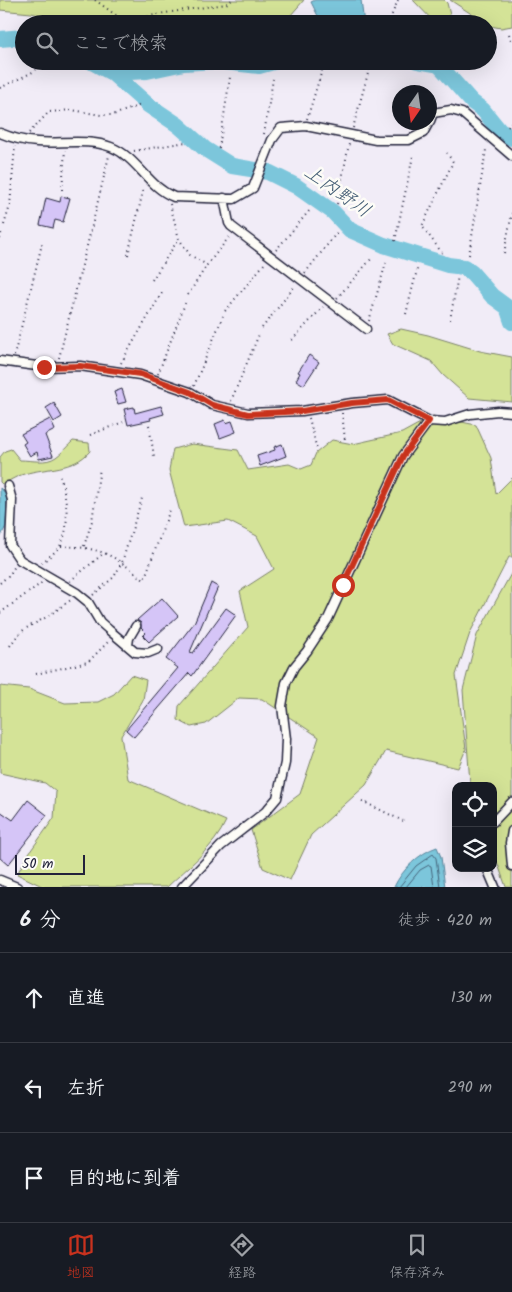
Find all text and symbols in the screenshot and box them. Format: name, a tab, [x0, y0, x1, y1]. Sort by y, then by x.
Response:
search box	[15, 15, 497, 70]
icon: search	[33, 29, 61, 57]
text: ここで検索	[73, 29, 168, 59]
north arrow	[392, 85, 437, 130]
water label: 上内野川	[297, 158, 377, 226]
route end	[33, 356, 56, 379]
route start	[332, 574, 355, 597]
map controls	[452, 782, 497, 872]
button: locate	[452, 782, 497, 827]
button: layers	[452, 827, 497, 872]
scale bar	[15, 852, 85, 875]
text: 50 m	[22, 853, 53, 875]
text: 6 分	[20, 904, 60, 937]
text: 徒歩 · 420 m	[398, 908, 492, 933]
icon: ahead	[20, 984, 48, 1012]
text: 直進	[67, 984, 105, 1014]
text: 130 m	[451, 985, 492, 1010]
icon: left	[20, 1074, 48, 1102]
text: 左折	[67, 1074, 105, 1104]
text: 290 m	[448, 1075, 492, 1100]
icon: arrive	[20, 1164, 48, 1192]
text: 目的地に到着	[67, 1164, 181, 1194]
tab: 地図	[67, 1231, 95, 1284]
tab: 経路	[228, 1231, 256, 1284]
tab: 保存済み	[389, 1231, 445, 1284]

